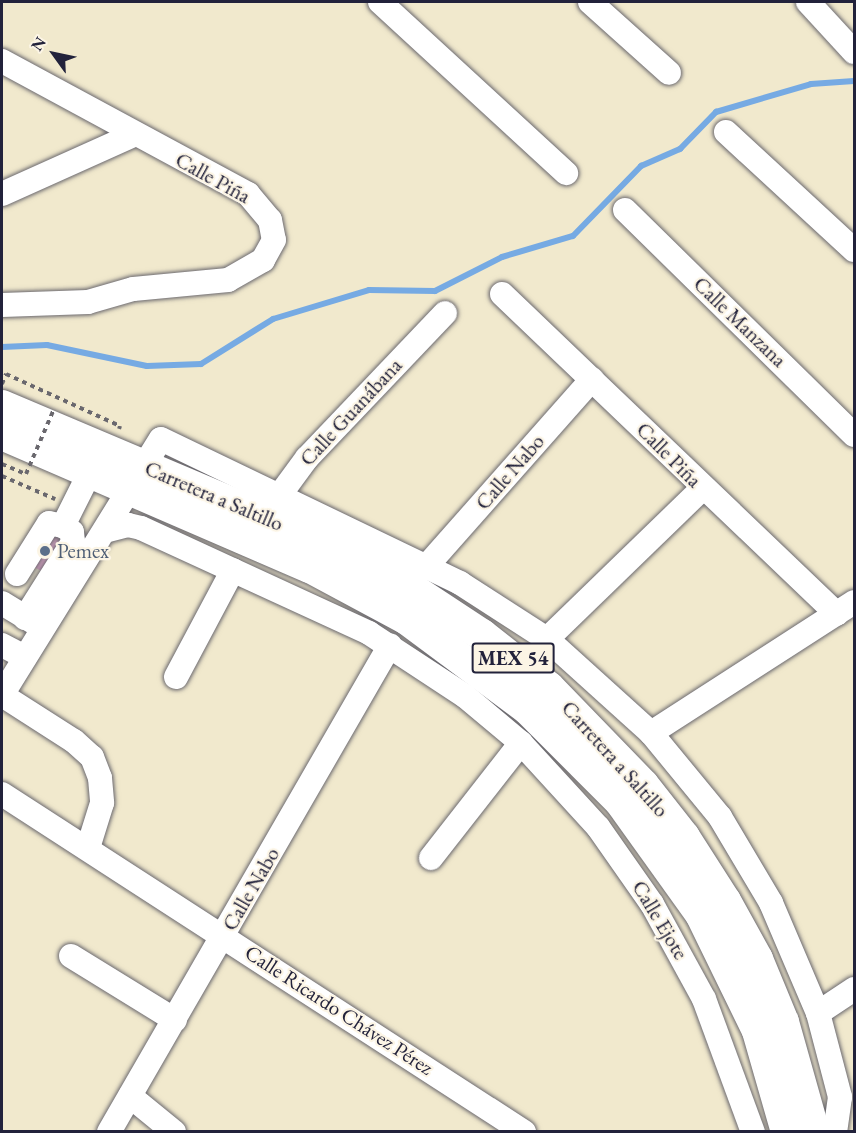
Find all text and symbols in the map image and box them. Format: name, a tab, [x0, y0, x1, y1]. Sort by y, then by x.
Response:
north arrow	[24, 24, 84, 84]
text: N	[26, 33, 51, 55]
street label: Calle Piña	[171, 147, 255, 209]
street label: Calle Manzana	[688, 271, 792, 373]
street label: Calle Guanábana	[295, 353, 407, 471]
street label: Calle Piña	[631, 417, 707, 493]
street label: Calle Nabo	[470, 429, 550, 515]
street label: Carretera a Saltillo	[141, 456, 287, 536]
place label: Pemex	[57, 538, 109, 564]
marker: Pemex	[38, 544, 52, 558]
road number: MEX 54	[471, 641, 555, 675]
street label: Carretera a Saltillo	[556, 696, 674, 822]
street label: Calle Nabo	[217, 843, 285, 935]
street label: Calle Ejote	[627, 876, 693, 964]
street label: Calle Ricardo Chávez Pérez	[240, 940, 438, 1080]

